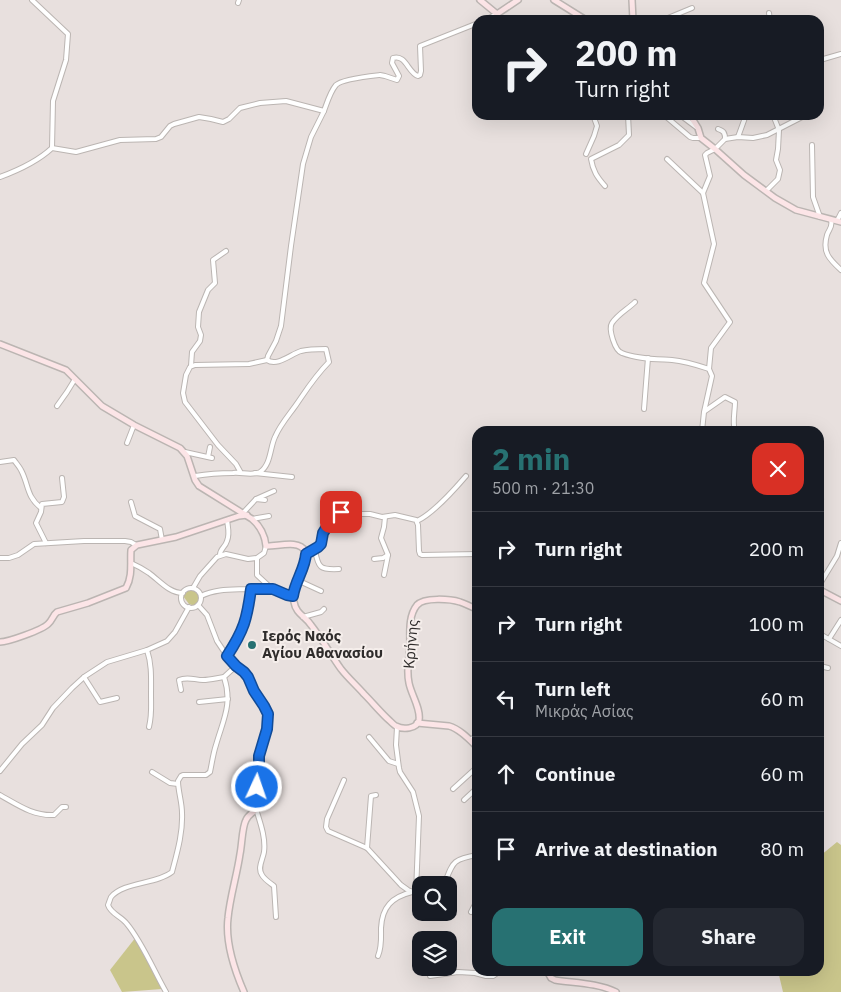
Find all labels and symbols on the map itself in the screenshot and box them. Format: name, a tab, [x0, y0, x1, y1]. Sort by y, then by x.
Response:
pin	[320, 491, 362, 533]
street label: Κρήνης	[399, 618, 422, 669]
place label: Ιερός Ναός Αγίου Αθανασίου	[262, 626, 383, 662]
marker: Ιερός Ναός Αγίου Αθανασίου	[246, 639, 258, 651]
position arrow	[230, 760, 282, 812]

